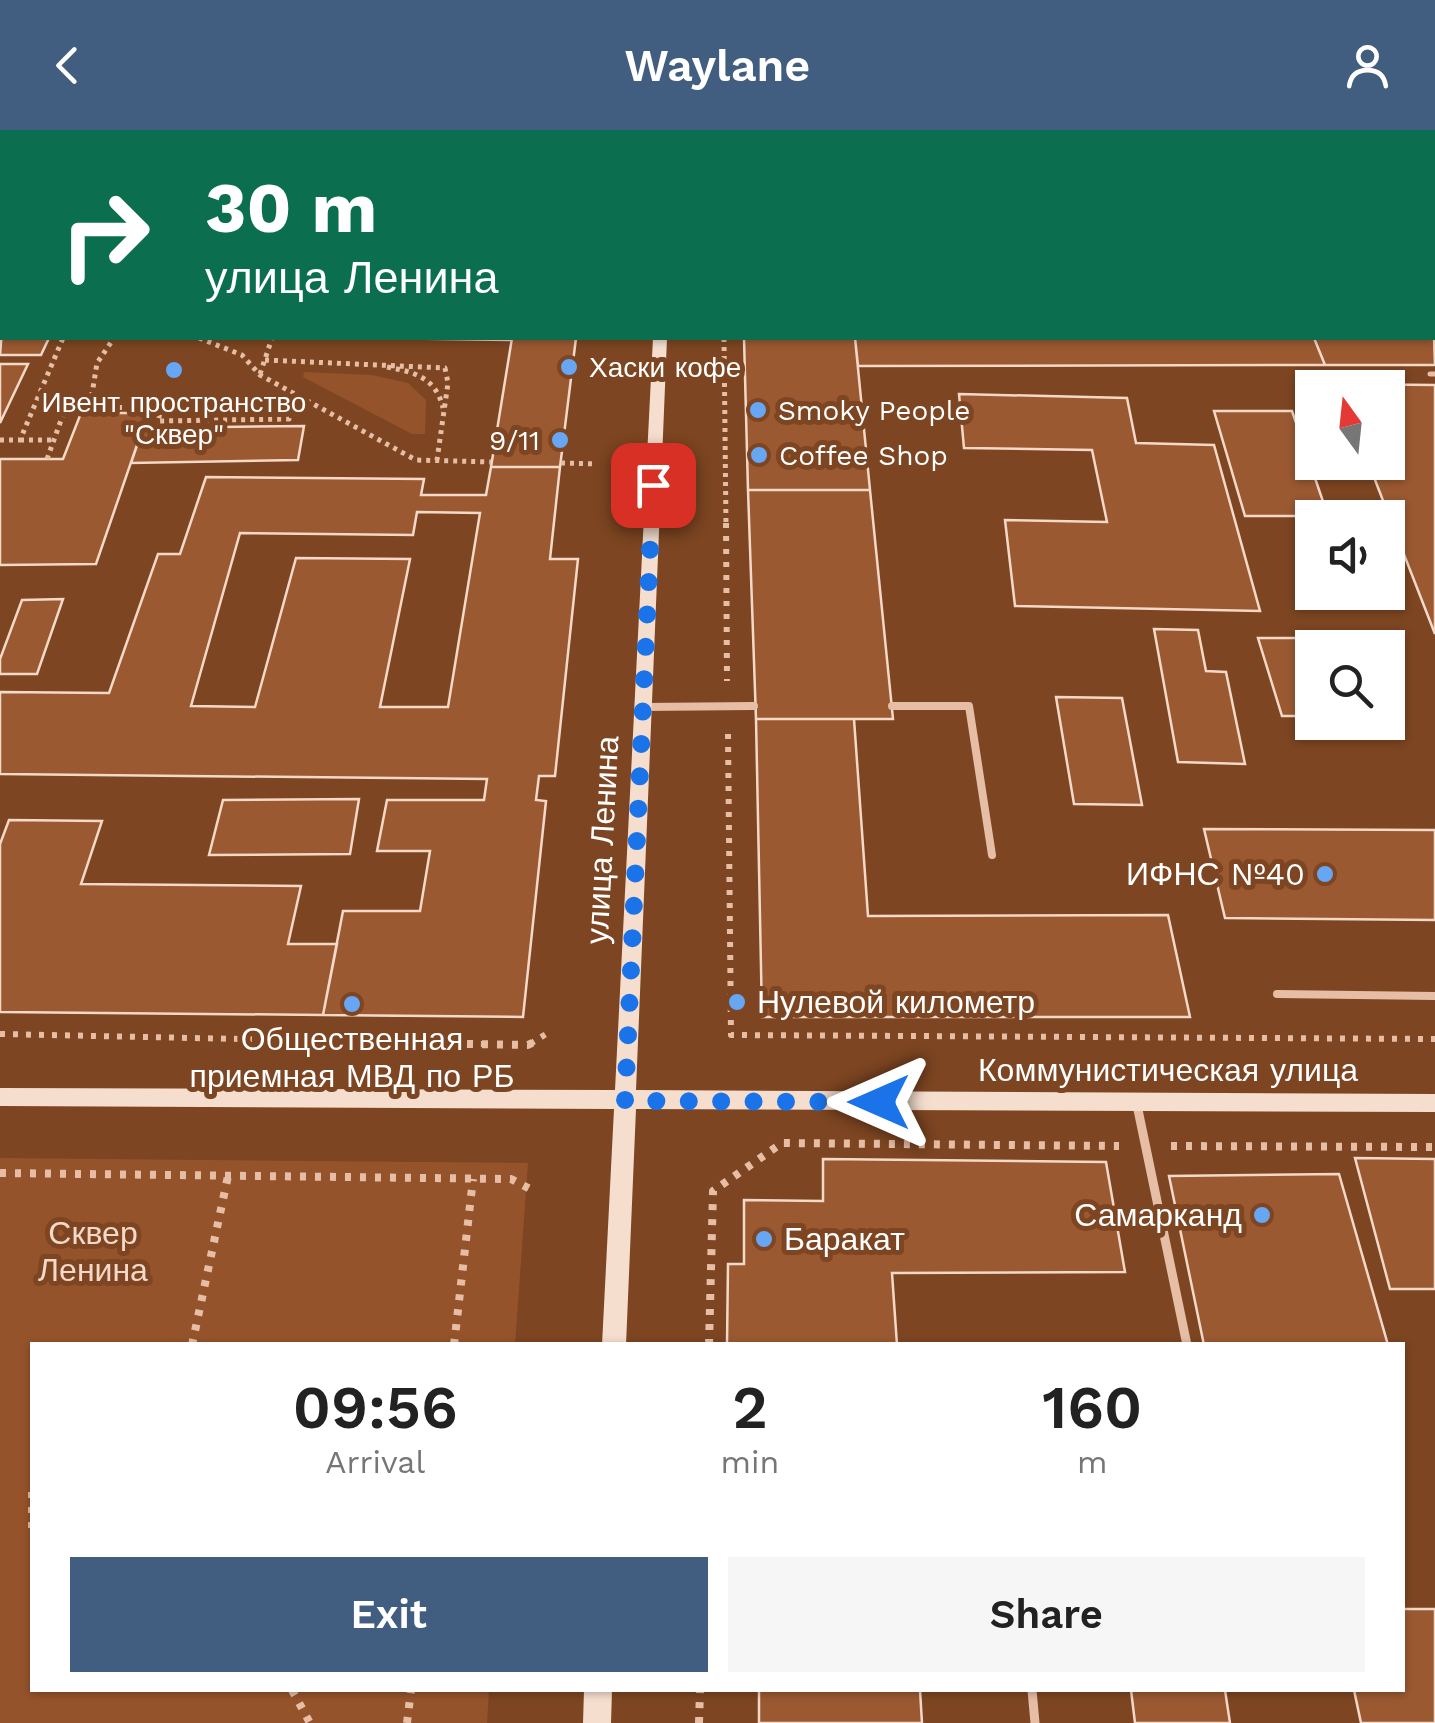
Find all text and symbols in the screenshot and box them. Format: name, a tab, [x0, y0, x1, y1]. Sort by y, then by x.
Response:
icon: back	[40, 38, 95, 93]
icon: person	[1340, 38, 1395, 93]
text: Waylane	[625, 39, 810, 92]
text: 30 m	[205, 167, 377, 249]
icon: right	[40, 170, 170, 300]
text: улица Ленина	[205, 251, 498, 304]
place label: Хаски кофе	[589, 351, 741, 384]
marker: Хаски кофе	[558, 356, 580, 378]
marker: Ивент пространство "Сквер"	[163, 359, 185, 381]
north arrow	[1295, 370, 1405, 480]
map controls	[1295, 370, 1405, 740]
place label: Ивент пространство "Сквер"	[42, 386, 306, 451]
place label: Smoky People	[778, 394, 971, 427]
marker: Smoky People	[747, 399, 769, 421]
place label: 9/11	[489, 424, 540, 457]
marker: 9/11	[549, 429, 571, 451]
place label: Coffee Shop	[779, 439, 948, 472]
pin	[611, 443, 696, 528]
marker: Coffee Shop	[748, 444, 770, 466]
icon: arrive	[626, 458, 681, 513]
button: sound	[1295, 500, 1405, 610]
button: search	[1295, 630, 1405, 740]
street label: улица Ленина	[578, 735, 626, 945]
place label: ИФНС №40	[1126, 855, 1305, 893]
marker: ИФНС №40	[1314, 863, 1336, 885]
place label: Нулевой километр	[757, 983, 1035, 1021]
marker: Нулевой километр	[726, 991, 748, 1013]
marker: Общественная приемная МВД по РБ	[341, 993, 363, 1015]
place label: Общественная приемная МВД по РБ	[190, 1020, 514, 1095]
position arrow	[827, 1050, 931, 1154]
street label: Коммунистическая улица	[978, 1051, 1358, 1089]
place label: Самарканд	[1074, 1196, 1242, 1234]
marker: Самарканд	[1251, 1204, 1273, 1226]
park label: Сквер Ленина	[38, 1214, 148, 1289]
place label: Баракат	[784, 1220, 905, 1258]
marker: Баракат	[753, 1228, 775, 1250]
text: 09:56	[293, 1372, 458, 1443]
text: 2	[732, 1372, 768, 1443]
text: 160	[1042, 1372, 1142, 1443]
text: Arrival	[325, 1443, 425, 1481]
text: min	[721, 1443, 779, 1481]
text: m	[1077, 1443, 1107, 1481]
button: Exit	[70, 1557, 708, 1672]
button: Share	[728, 1557, 1365, 1672]

